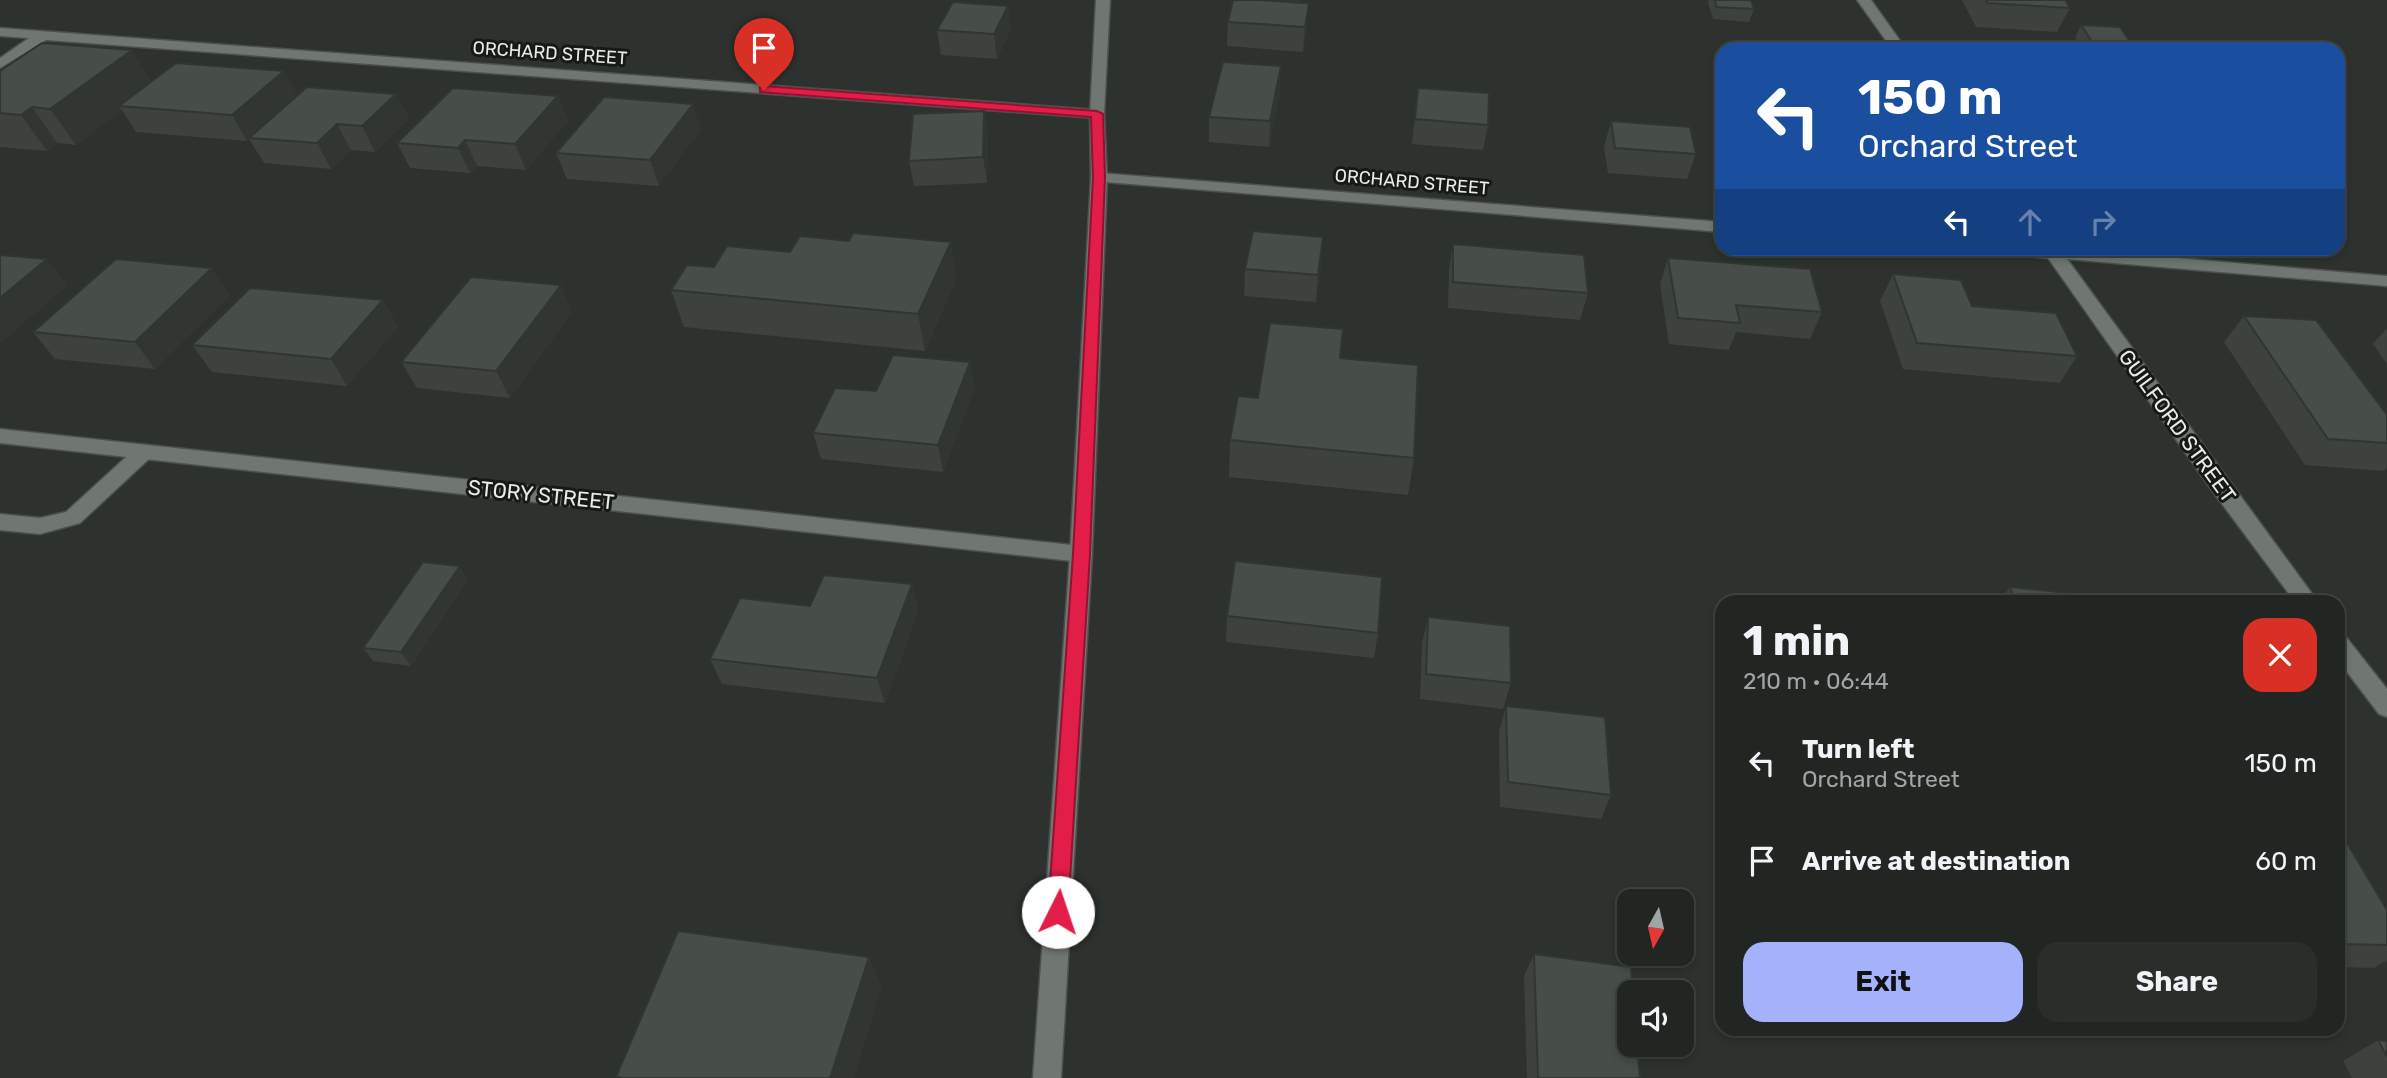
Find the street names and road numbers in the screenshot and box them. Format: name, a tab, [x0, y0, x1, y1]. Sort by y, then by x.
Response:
street label: ORCHARD STREET	[472, 37, 628, 69]
street label: ORCHARD STREET	[1334, 164, 1490, 200]
street label: GUILFORD STREET	[2114, 344, 2241, 507]
street label: STORY STREET	[467, 474, 615, 515]

